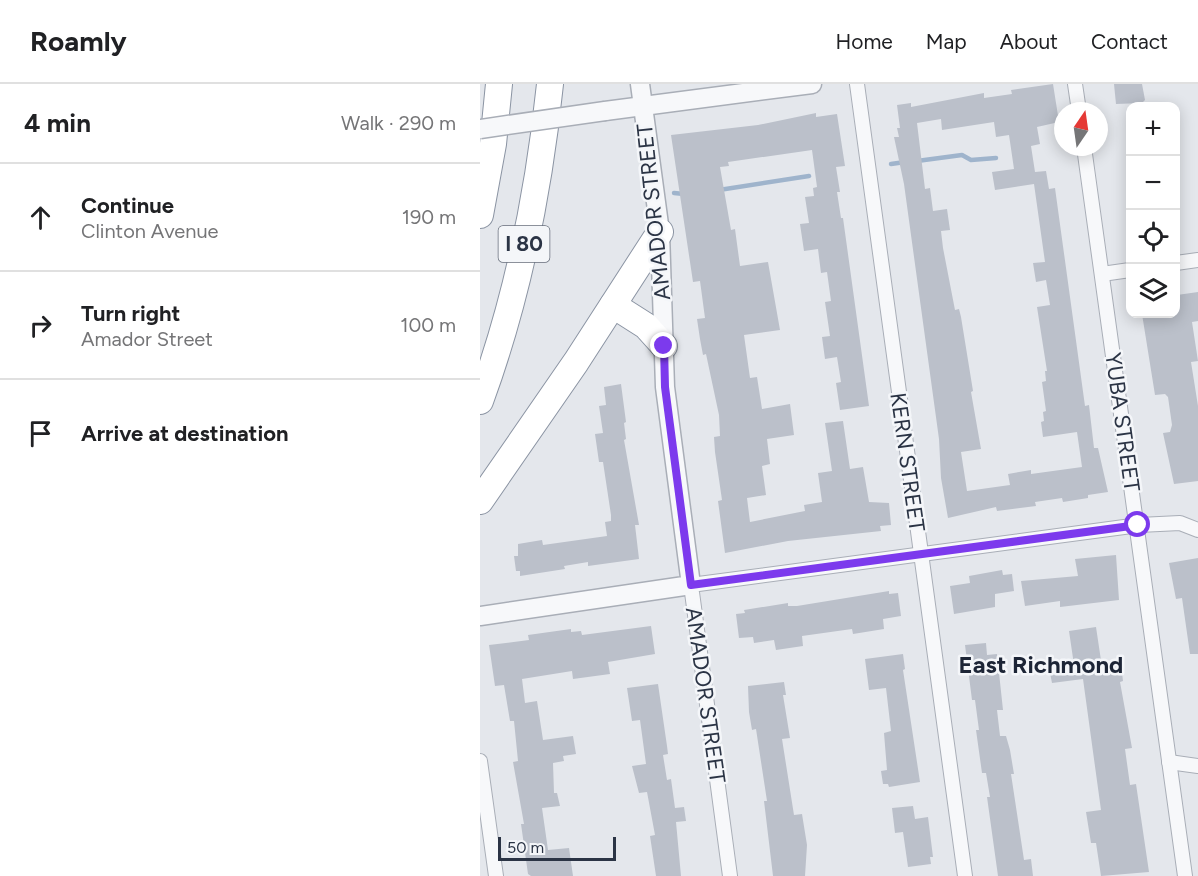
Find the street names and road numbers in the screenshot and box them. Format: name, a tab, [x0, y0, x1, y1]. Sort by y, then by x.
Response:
street label: AMADOR STREET	[631, 122, 676, 302]
road number: I 80	[498, 226, 550, 262]
street label: YUBA STREET	[1099, 351, 1146, 493]
street label: KERN STREET	[884, 391, 931, 533]
street label: AMADOR STREET	[680, 605, 731, 785]

